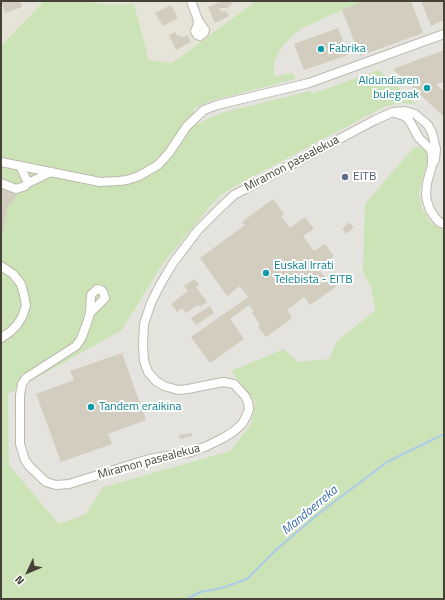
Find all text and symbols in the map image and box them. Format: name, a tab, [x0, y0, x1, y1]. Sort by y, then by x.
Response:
place label: Fabrika	[329, 42, 366, 56]
marker: Fabrika	[316, 44, 326, 54]
place label: Aldundiaren bulegoak	[358, 74, 419, 102]
marker: Aldundiaren bulegoak	[422, 83, 432, 93]
street label: Miramon pasealekua	[242, 133, 342, 195]
place label: EITB	[353, 170, 376, 184]
marker: EITB	[340, 172, 350, 182]
place label: Euskal Irrati Telebista - EITB	[274, 259, 353, 287]
marker: Euskal Irrati Telebista - EITB	[261, 268, 271, 278]
place label: Tandem eraikina	[99, 400, 181, 414]
marker: Tandem eraikina	[86, 402, 96, 412]
street label: Miramon pasealekua	[96, 441, 202, 483]
water label: Mandoerreka	[279, 483, 341, 539]
north arrow	[8, 552, 48, 592]
text: N	[11, 572, 28, 589]

